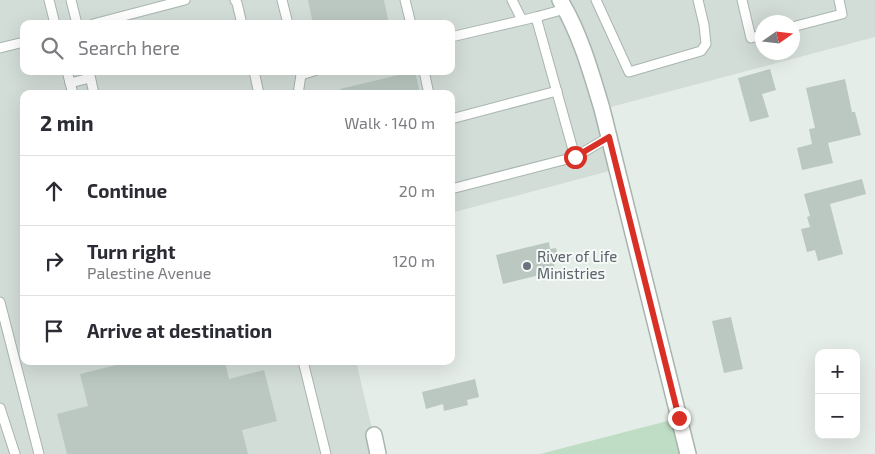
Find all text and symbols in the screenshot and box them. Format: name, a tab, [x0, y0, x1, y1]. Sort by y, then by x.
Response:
north arrow	[755, 15, 800, 60]
search box	[20, 20, 455, 75]
icon: search	[38, 34, 66, 62]
text: Search here	[78, 36, 180, 59]
text: 2 min	[40, 110, 94, 135]
text: Walk · 140 m	[344, 113, 435, 132]
route start	[564, 146, 587, 169]
icon: ahead	[40, 177, 68, 205]
text: Continue	[87, 179, 167, 202]
text: 20 m	[399, 181, 435, 200]
text: Turn right	[87, 240, 175, 263]
icon: right	[40, 247, 68, 275]
place label: River of Life Ministries	[537, 247, 617, 282]
text: 120 m	[392, 251, 435, 270]
marker: River of Life Ministries	[521, 260, 533, 272]
text: Palestine Avenue	[87, 263, 211, 282]
icon: arrive	[40, 317, 68, 345]
text: Arrive at destination	[87, 319, 272, 342]
map controls	[815, 349, 860, 439]
button: +	[815, 349, 860, 394]
button: −	[815, 394, 860, 439]
route end	[668, 407, 691, 430]

